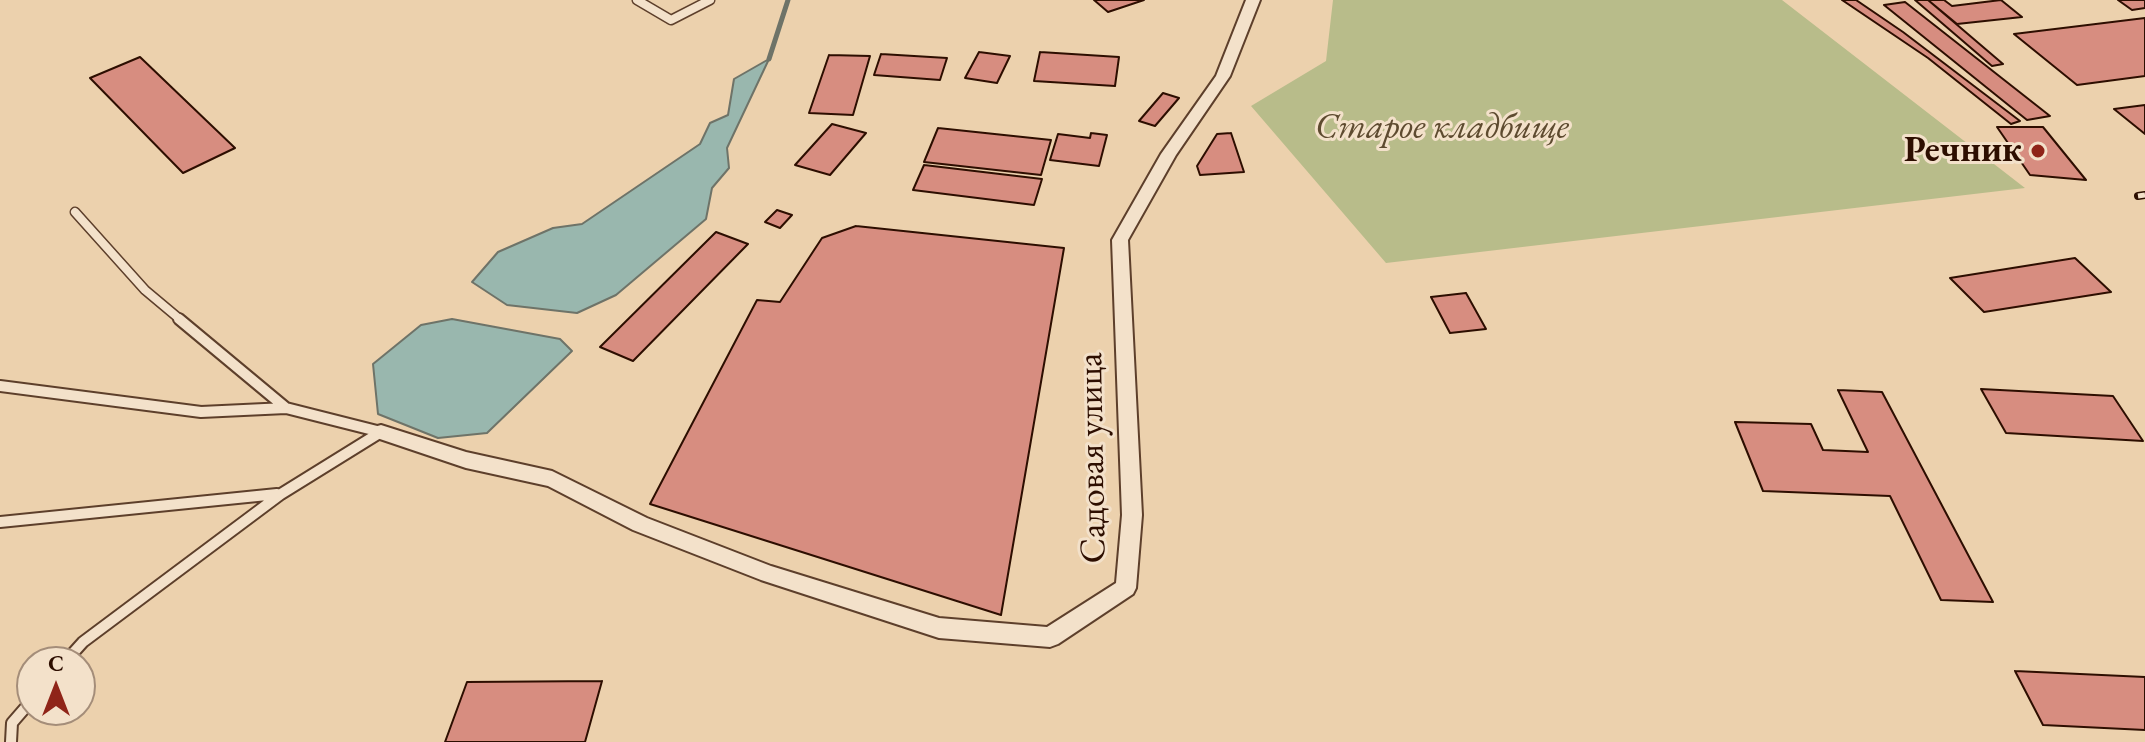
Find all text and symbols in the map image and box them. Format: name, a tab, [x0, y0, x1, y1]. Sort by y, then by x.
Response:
park label: Старое кладбище	[1315, 106, 1569, 150]
place label: Речник	[1904, 129, 2022, 173]
marker: Речник	[2029, 142, 2047, 160]
street label: Садовая улица	[1070, 352, 1116, 564]
north arrow	[16, 646, 96, 726]
text: С	[48, 649, 64, 678]

